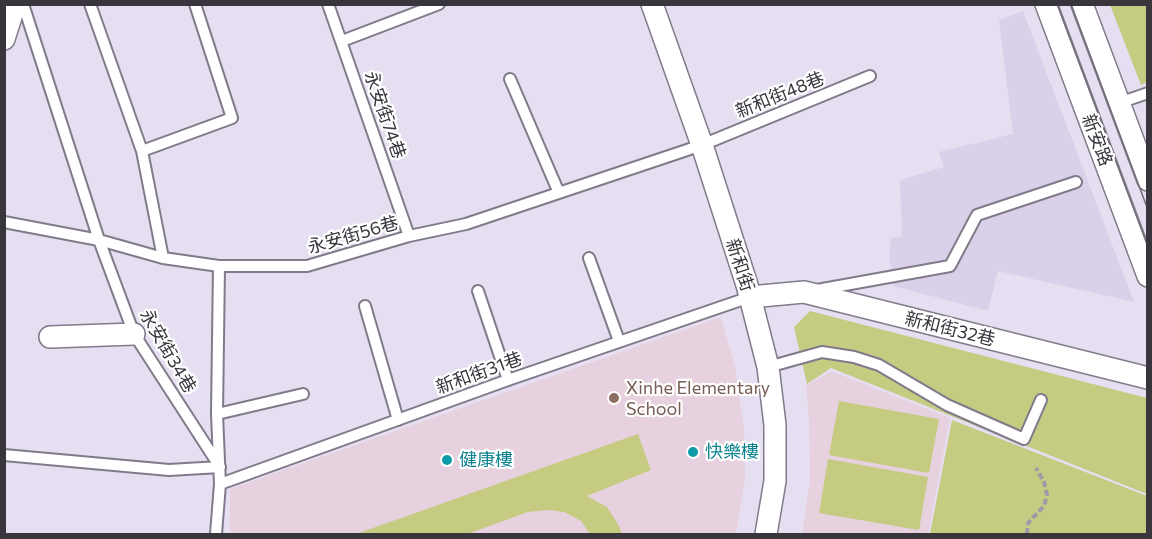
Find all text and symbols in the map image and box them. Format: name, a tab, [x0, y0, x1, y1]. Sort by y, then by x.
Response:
street label: 新和街48巷	[733, 67, 827, 123]
street label: 永安街74巷	[360, 68, 410, 162]
street label: 新安路	[1077, 111, 1117, 169]
street label: 永安街56巷	[305, 212, 401, 258]
street label: 新和街	[721, 236, 759, 294]
street label: 永安街34巷	[135, 305, 201, 397]
street label: 新和街32巷	[903, 307, 997, 351]
street label: 新和街31巷	[433, 347, 525, 399]
place label: Xinhe Elementary School	[626, 377, 770, 420]
marker: Xinhe Elementary School	[607, 391, 621, 405]
place label: 快樂樓	[705, 441, 759, 463]
marker: 快樂樓	[686, 445, 700, 459]
place label: 健康樓	[459, 449, 513, 471]
marker: 健康樓	[440, 453, 454, 467]

